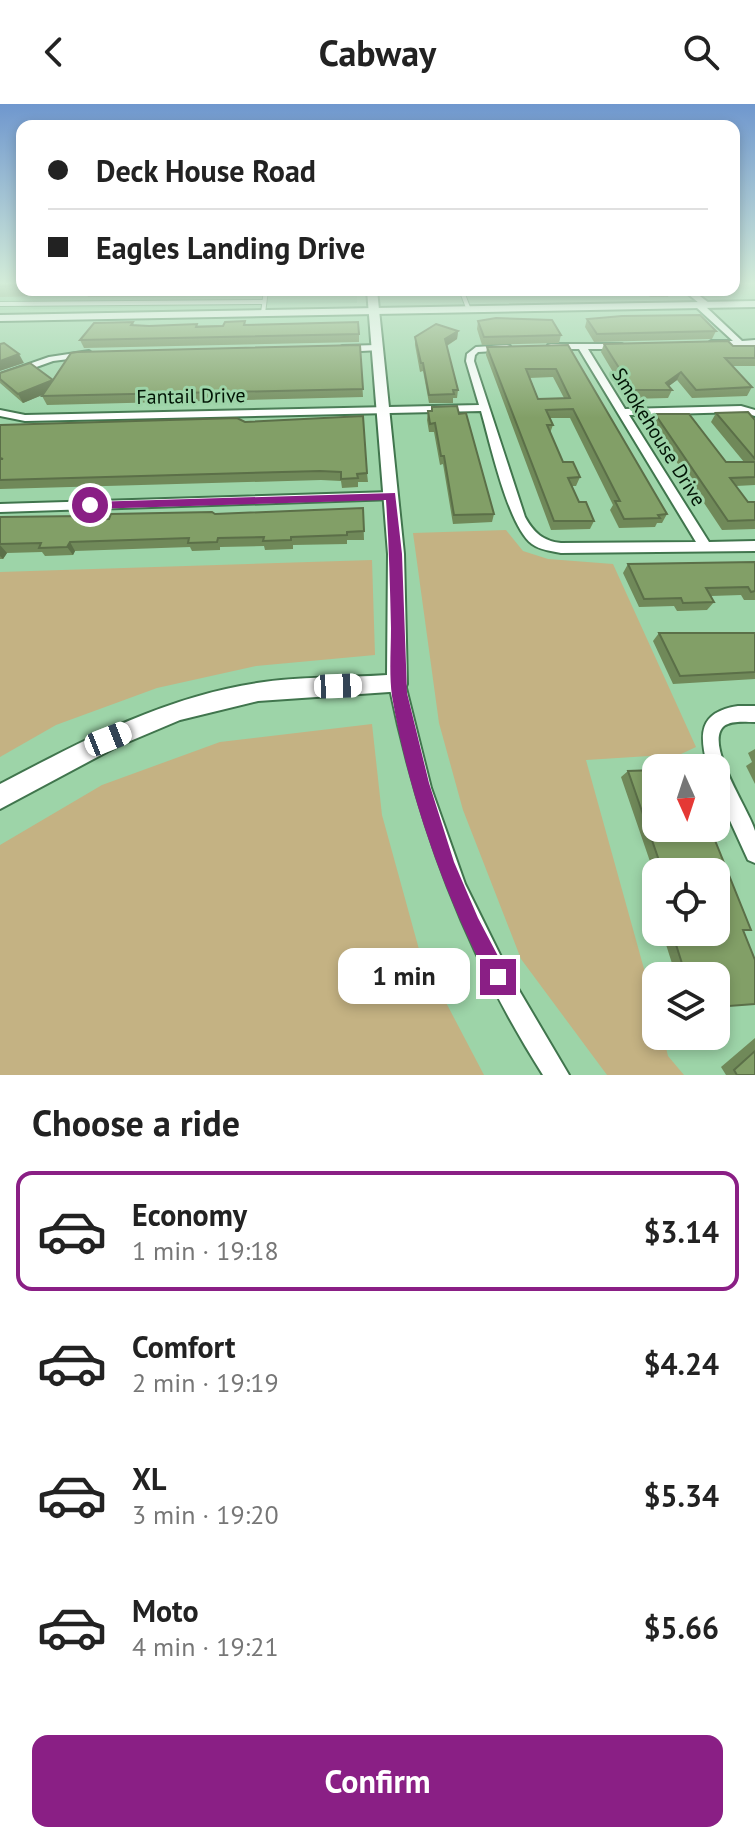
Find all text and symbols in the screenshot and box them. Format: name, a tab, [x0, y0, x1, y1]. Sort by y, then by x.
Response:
text: Cabway	[319, 29, 436, 76]
icon: back	[32, 30, 76, 74]
icon: search	[679, 30, 723, 74]
text: Deck House Road	[96, 151, 316, 190]
text: Eagles Landing Drive	[96, 228, 365, 267]
street label: Smokehouse Drive	[606, 363, 712, 511]
street label: Fantail Drive	[136, 382, 246, 410]
route start	[72, 487, 108, 523]
car	[314, 673, 362, 699]
car	[81, 719, 135, 759]
north arrow	[642, 754, 730, 842]
map controls	[642, 754, 730, 1050]
button: locate	[642, 858, 730, 946]
callout: 1 min	[338, 949, 470, 1005]
text: 1 min	[372, 959, 436, 992]
route end	[480, 959, 516, 995]
button: layers	[642, 962, 730, 1050]
text: Choose a ride	[32, 1099, 240, 1146]
icon: car	[36, 1195, 108, 1267]
text: Economy	[132, 1195, 247, 1234]
text: $3.14	[644, 1212, 719, 1251]
text: 1 min · 19:18	[132, 1234, 279, 1267]
icon: car	[36, 1327, 108, 1399]
text: Comfort	[132, 1327, 235, 1366]
text: $4.24	[644, 1344, 719, 1383]
text: 2 min · 19:19	[132, 1366, 279, 1399]
icon: car	[36, 1459, 108, 1531]
text: XL	[132, 1459, 166, 1498]
text: $5.34	[644, 1476, 719, 1515]
text: 3 min · 19:20	[132, 1498, 279, 1531]
icon: car	[36, 1591, 108, 1663]
text: Moto	[132, 1591, 199, 1630]
text: $5.66	[644, 1608, 719, 1647]
text: 4 min · 19:21	[132, 1630, 279, 1663]
button: Confirm	[32, 1735, 723, 1827]

